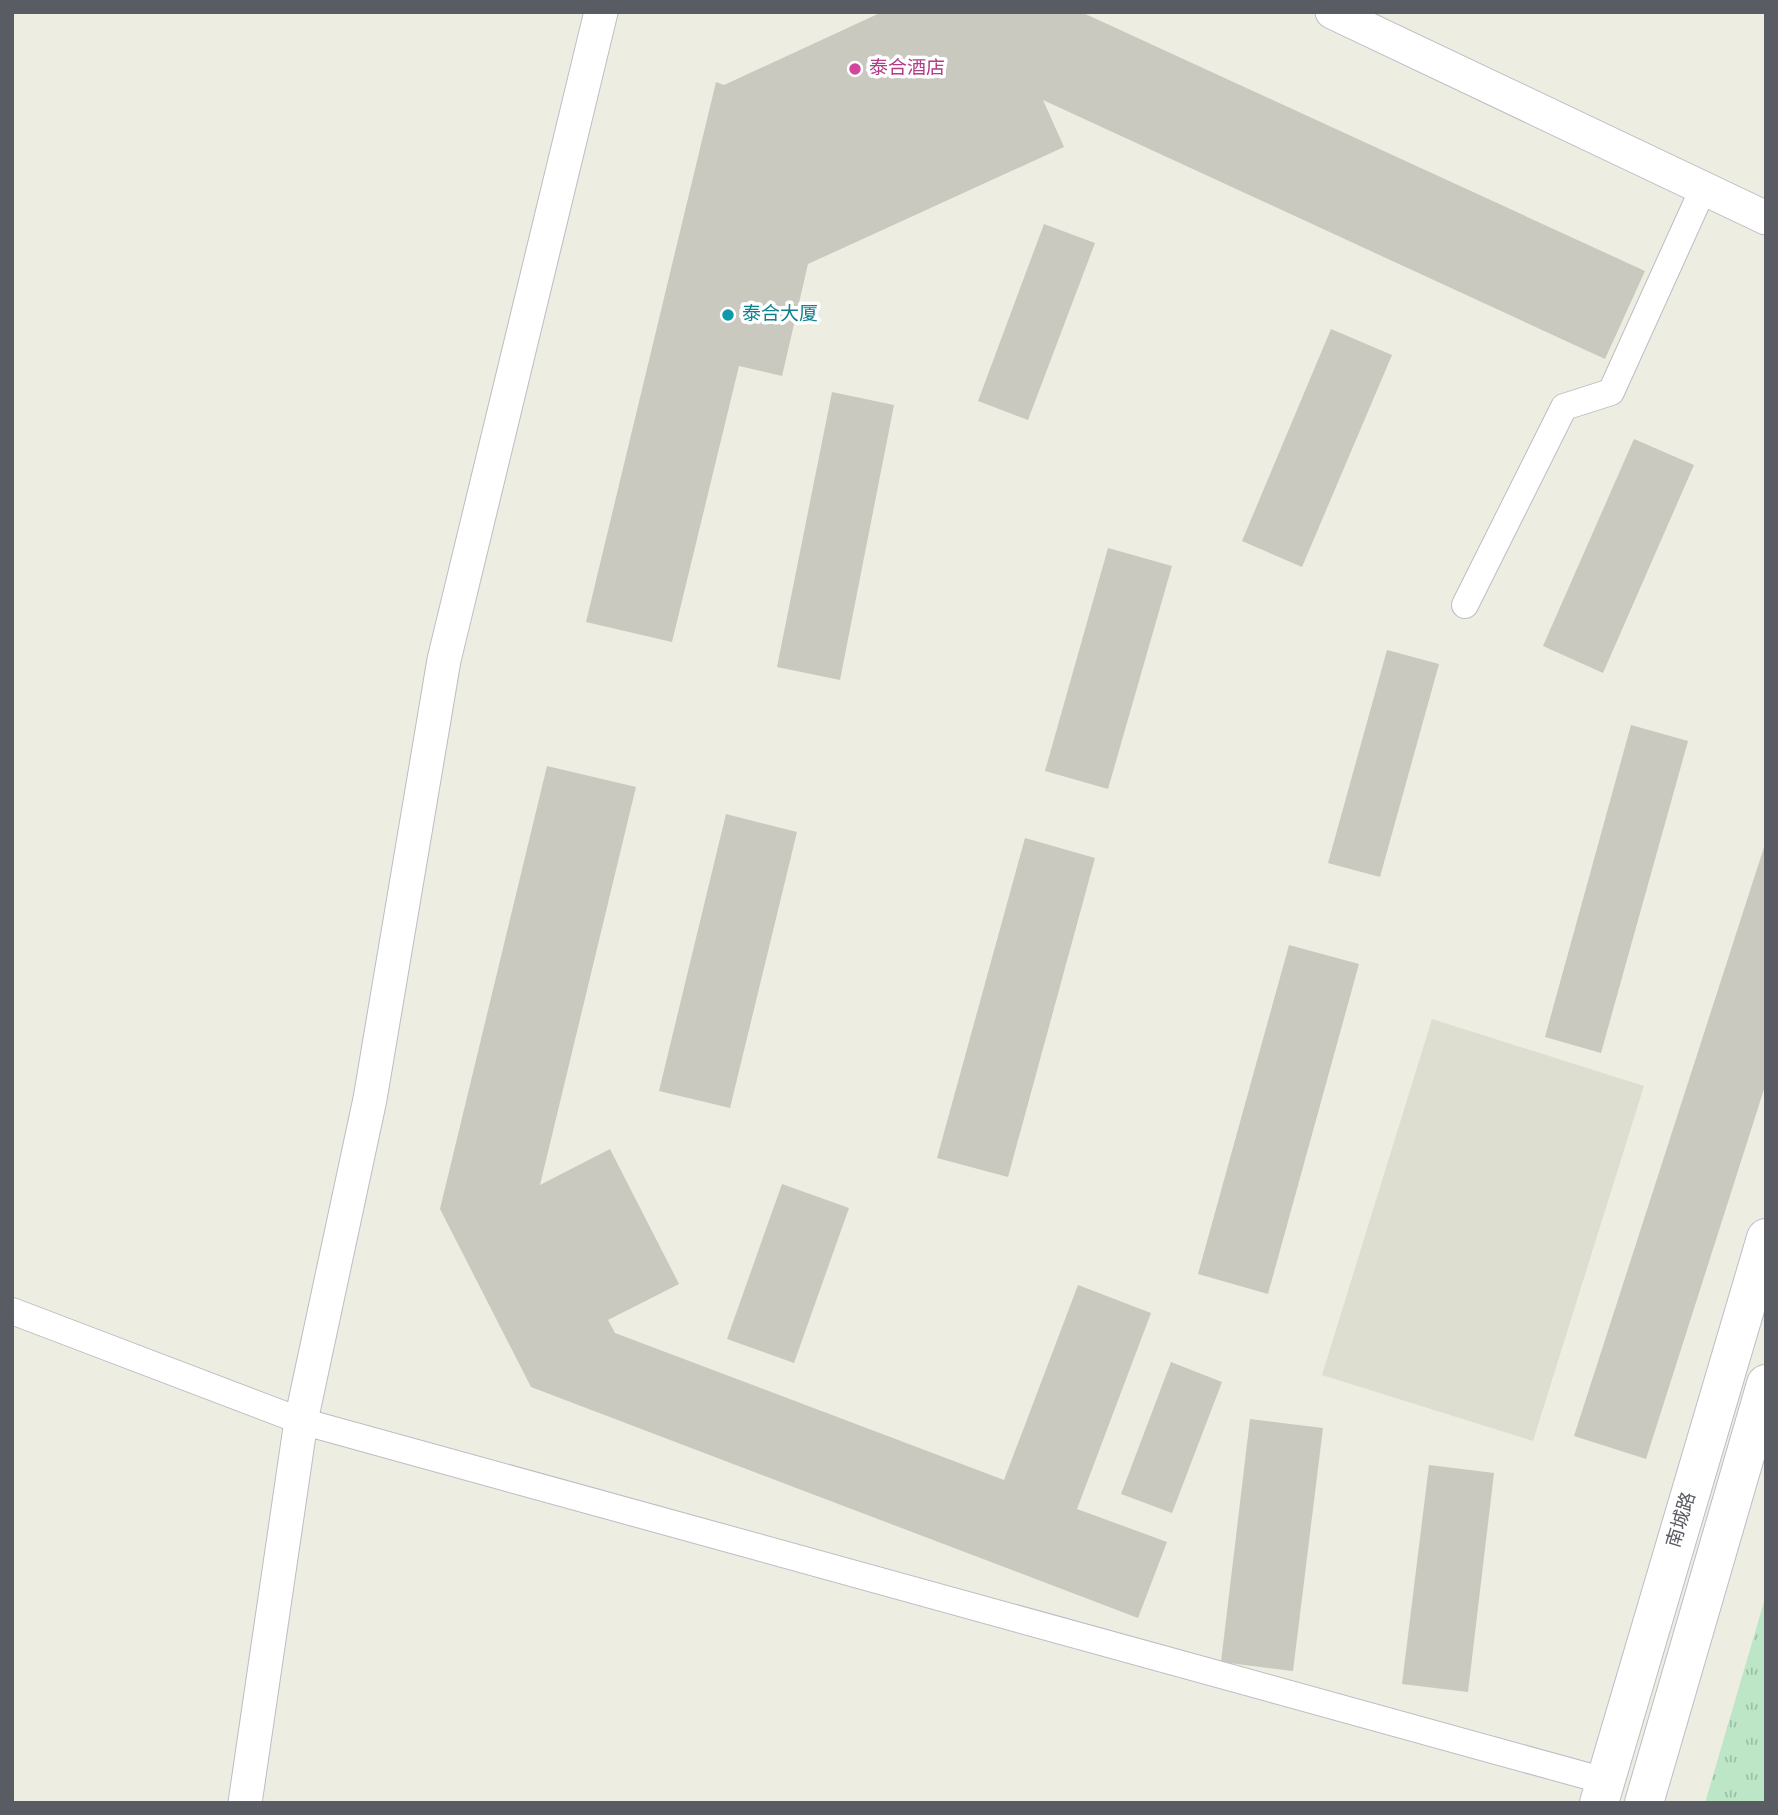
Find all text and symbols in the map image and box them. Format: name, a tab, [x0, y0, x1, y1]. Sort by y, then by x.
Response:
place label: 泰合酒店	[869, 57, 945, 81]
marker: 泰合酒店	[847, 61, 863, 77]
place label: 泰合大厦	[742, 303, 818, 327]
marker: 泰合大厦	[720, 307, 736, 323]
street label: 南城路	[1662, 1489, 1702, 1551]

